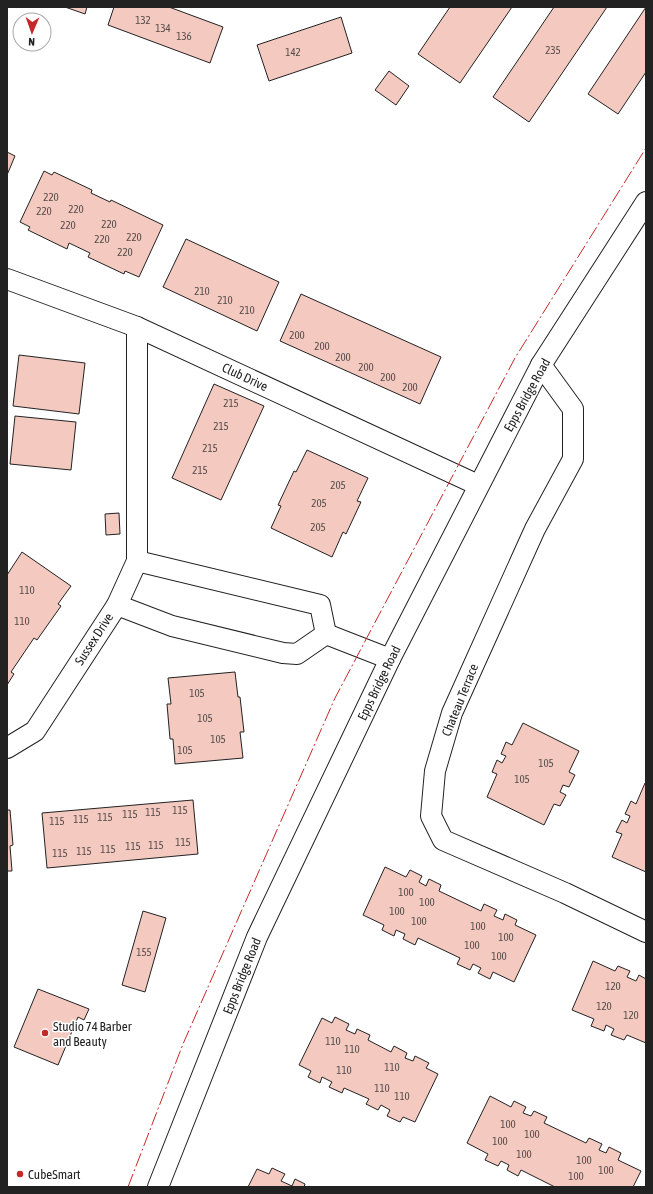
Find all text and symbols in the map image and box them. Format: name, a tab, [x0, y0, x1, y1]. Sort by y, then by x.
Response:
north arrow	[12, 12, 52, 52]
house number: 132	[135, 14, 151, 26]
house number: 134	[155, 22, 171, 34]
house number: 136	[176, 30, 192, 42]
text: N	[28, 36, 35, 48]
house number: 235	[545, 44, 561, 56]
house number: 142	[285, 46, 301, 58]
house number: 220	[43, 191, 59, 203]
house number: 220	[68, 203, 84, 215]
house number: 220	[36, 205, 52, 217]
house number: 220	[101, 218, 117, 230]
house number: 220	[60, 219, 76, 231]
house number: 220	[126, 231, 142, 243]
house number: 220	[94, 233, 110, 245]
house number: 220	[117, 246, 133, 258]
house number: 210	[194, 285, 210, 297]
house number: 210	[217, 294, 233, 306]
house number: 210	[239, 304, 255, 316]
house number: 200	[289, 329, 305, 341]
house number: 200	[314, 340, 330, 352]
house number: 200	[335, 351, 351, 363]
street label: Epps Bridge Road	[501, 356, 553, 434]
street label: Club Drive	[220, 360, 270, 394]
house number: 200	[358, 361, 374, 373]
house number: 200	[380, 371, 396, 383]
house number: 200	[402, 381, 418, 393]
house number: 215	[223, 397, 239, 409]
house number: 215	[213, 420, 229, 432]
house number: 215	[202, 442, 218, 454]
house number: 215	[192, 464, 208, 476]
house number: 205	[330, 479, 346, 491]
house number: 205	[311, 497, 327, 509]
house number: 205	[310, 521, 326, 533]
house number: 110	[19, 584, 35, 596]
street label: Sussex Drive	[72, 610, 116, 668]
house number: 110	[14, 615, 30, 627]
street label: Epps Bridge Road	[354, 643, 404, 723]
street label: Chateau Terrace	[439, 661, 481, 738]
house number: 105	[189, 687, 205, 699]
house number: 105	[197, 712, 213, 724]
house number: 105	[210, 733, 226, 745]
house number: 105	[177, 744, 193, 756]
house number: 105	[538, 757, 554, 769]
house number: 105	[514, 773, 530, 785]
house number: 115	[172, 804, 188, 816]
house number: 115	[145, 806, 161, 818]
house number: 115	[122, 808, 138, 820]
house number: 115	[97, 811, 113, 823]
house number: 115	[73, 813, 89, 825]
house number: 115	[49, 815, 65, 827]
house number: 115	[175, 836, 191, 848]
house number: 115	[148, 839, 164, 851]
house number: 115	[125, 840, 141, 852]
house number: 115	[100, 843, 116, 855]
house number: 115	[76, 845, 92, 857]
house number: 115	[52, 847, 68, 859]
house number: 100	[398, 886, 414, 898]
house number: 100	[419, 896, 435, 908]
house number: 100	[389, 905, 405, 917]
house number: 100	[411, 915, 427, 927]
house number: 100	[470, 920, 486, 932]
house number: 100	[498, 931, 514, 943]
street label: Epps Bridge Road	[220, 936, 264, 1016]
house number: 100	[464, 939, 480, 951]
house number: 155	[136, 946, 152, 958]
house number: 100	[491, 950, 507, 962]
house number: 120	[605, 980, 621, 992]
house number: 120	[596, 1000, 612, 1012]
house number: 120	[623, 1009, 639, 1021]
place label: Studio 74 Barber and Beauty	[53, 1019, 132, 1049]
marker: Studio 74 Barber and Beauty	[40, 1028, 50, 1038]
house number: 110	[325, 1035, 341, 1047]
house number: 110	[344, 1043, 360, 1055]
house number: 110	[384, 1061, 400, 1073]
house number: 110	[336, 1064, 352, 1076]
house number: 110	[374, 1082, 390, 1094]
house number: 110	[394, 1090, 410, 1102]
house number: 100	[500, 1118, 516, 1130]
house number: 100	[524, 1128, 540, 1140]
house number: 100	[492, 1135, 508, 1147]
house number: 100	[516, 1148, 532, 1160]
house number: 100	[576, 1154, 592, 1166]
house number: 100	[598, 1164, 614, 1176]
place label: CubeSmart	[28, 1167, 81, 1182]
marker: CubeSmart	[15, 1169, 25, 1179]
house number: 100	[568, 1170, 584, 1182]

